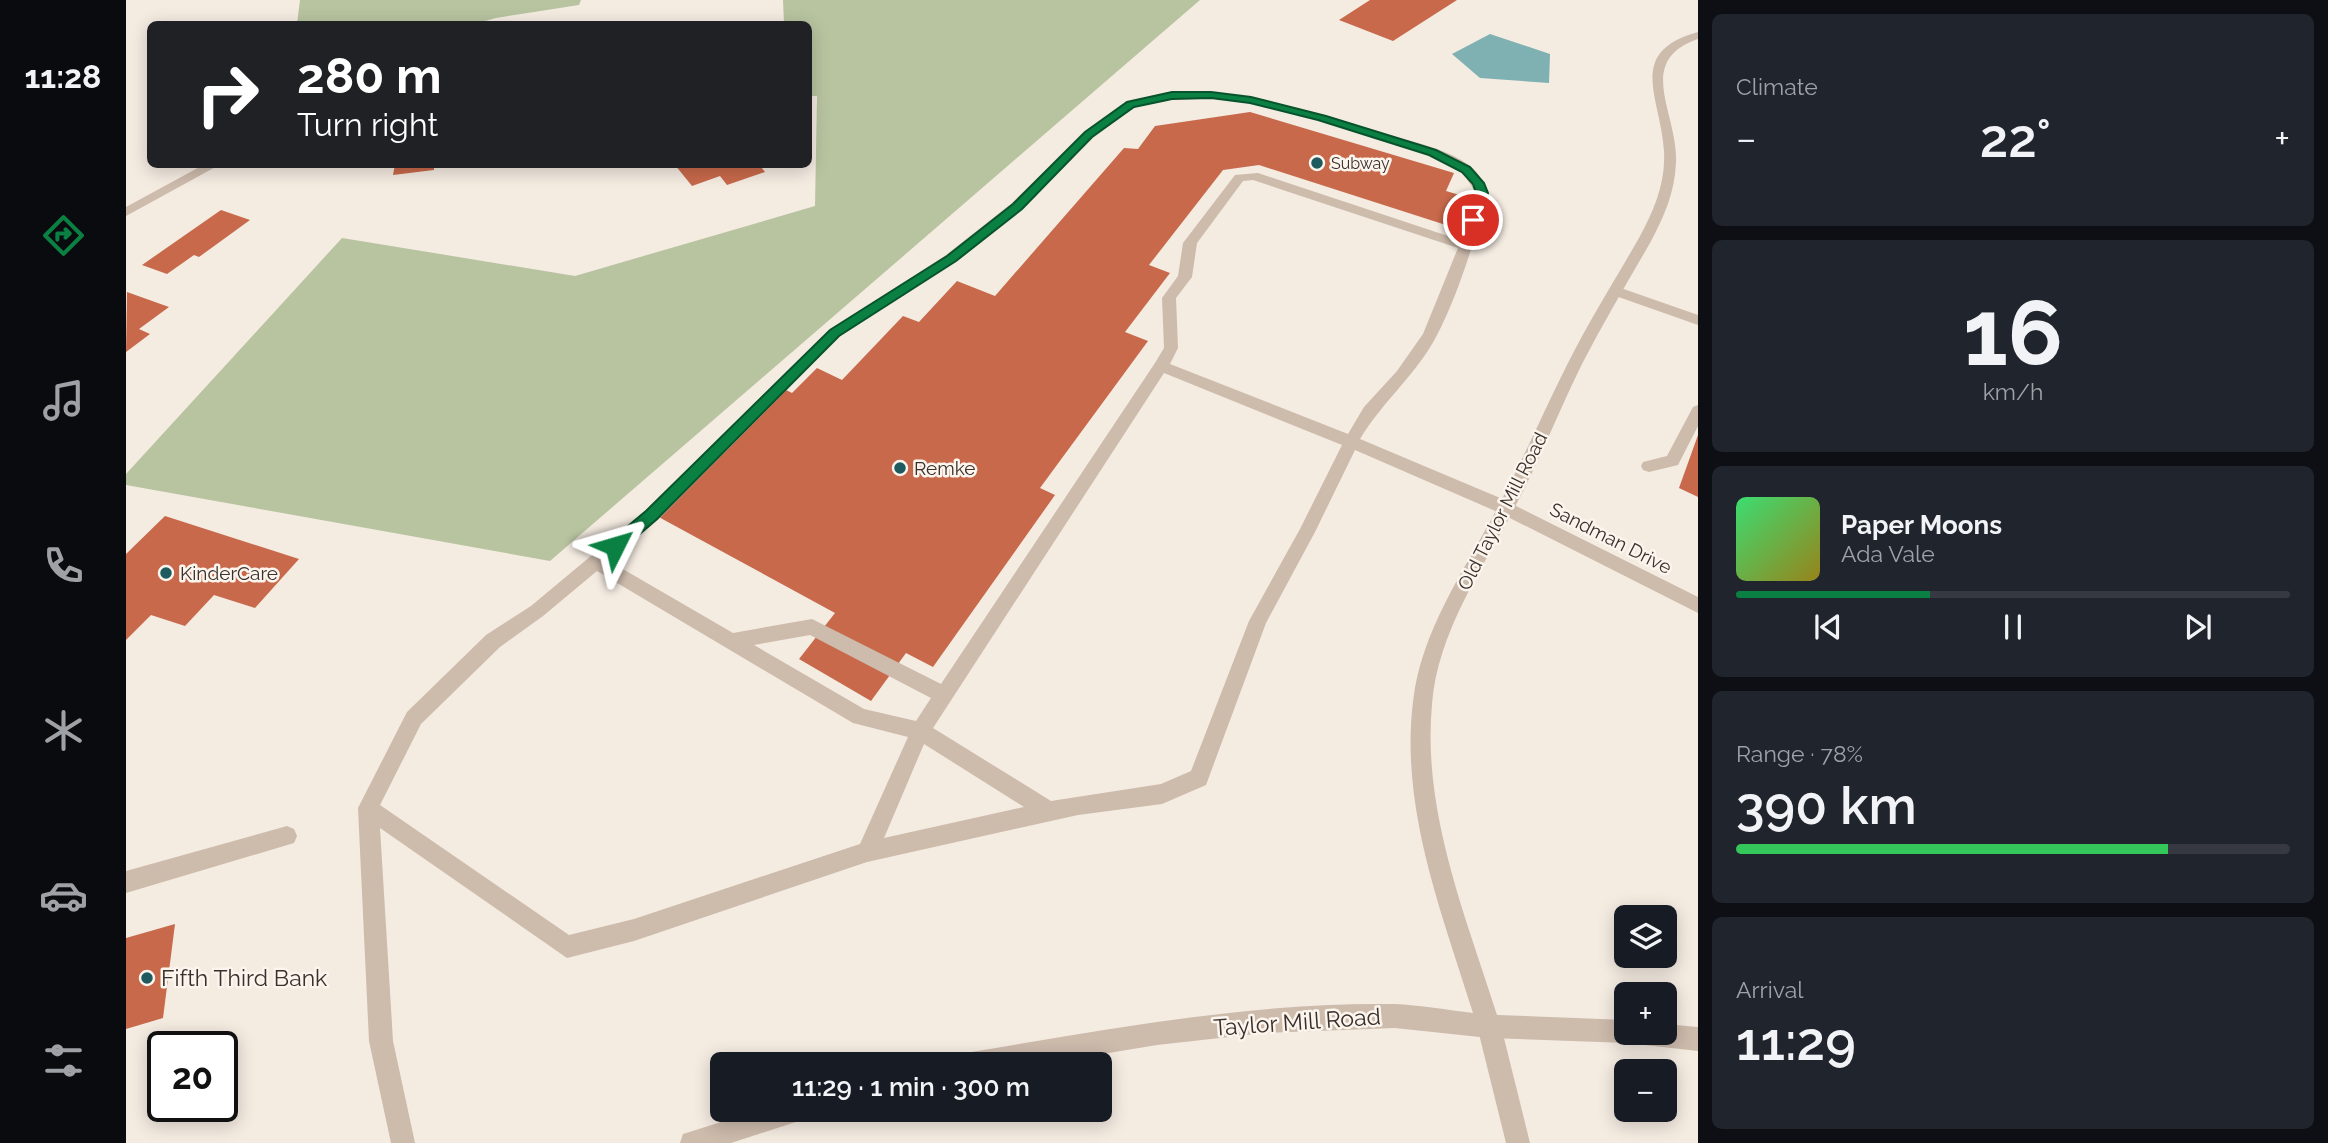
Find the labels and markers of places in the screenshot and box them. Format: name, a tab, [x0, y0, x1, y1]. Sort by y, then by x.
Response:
place label: Subway	[1331, 154, 1390, 173]
marker: Subway	[1309, 155, 1325, 171]
pin	[1443, 190, 1503, 250]
place label: Remke	[914, 457, 975, 479]
marker: Remke	[892, 460, 908, 476]
place label: KinderCare	[180, 562, 278, 584]
marker: KinderCare	[158, 565, 174, 581]
place label: Fifth Third Bank	[161, 964, 327, 991]
marker: Fifth Third Bank	[139, 970, 155, 986]

